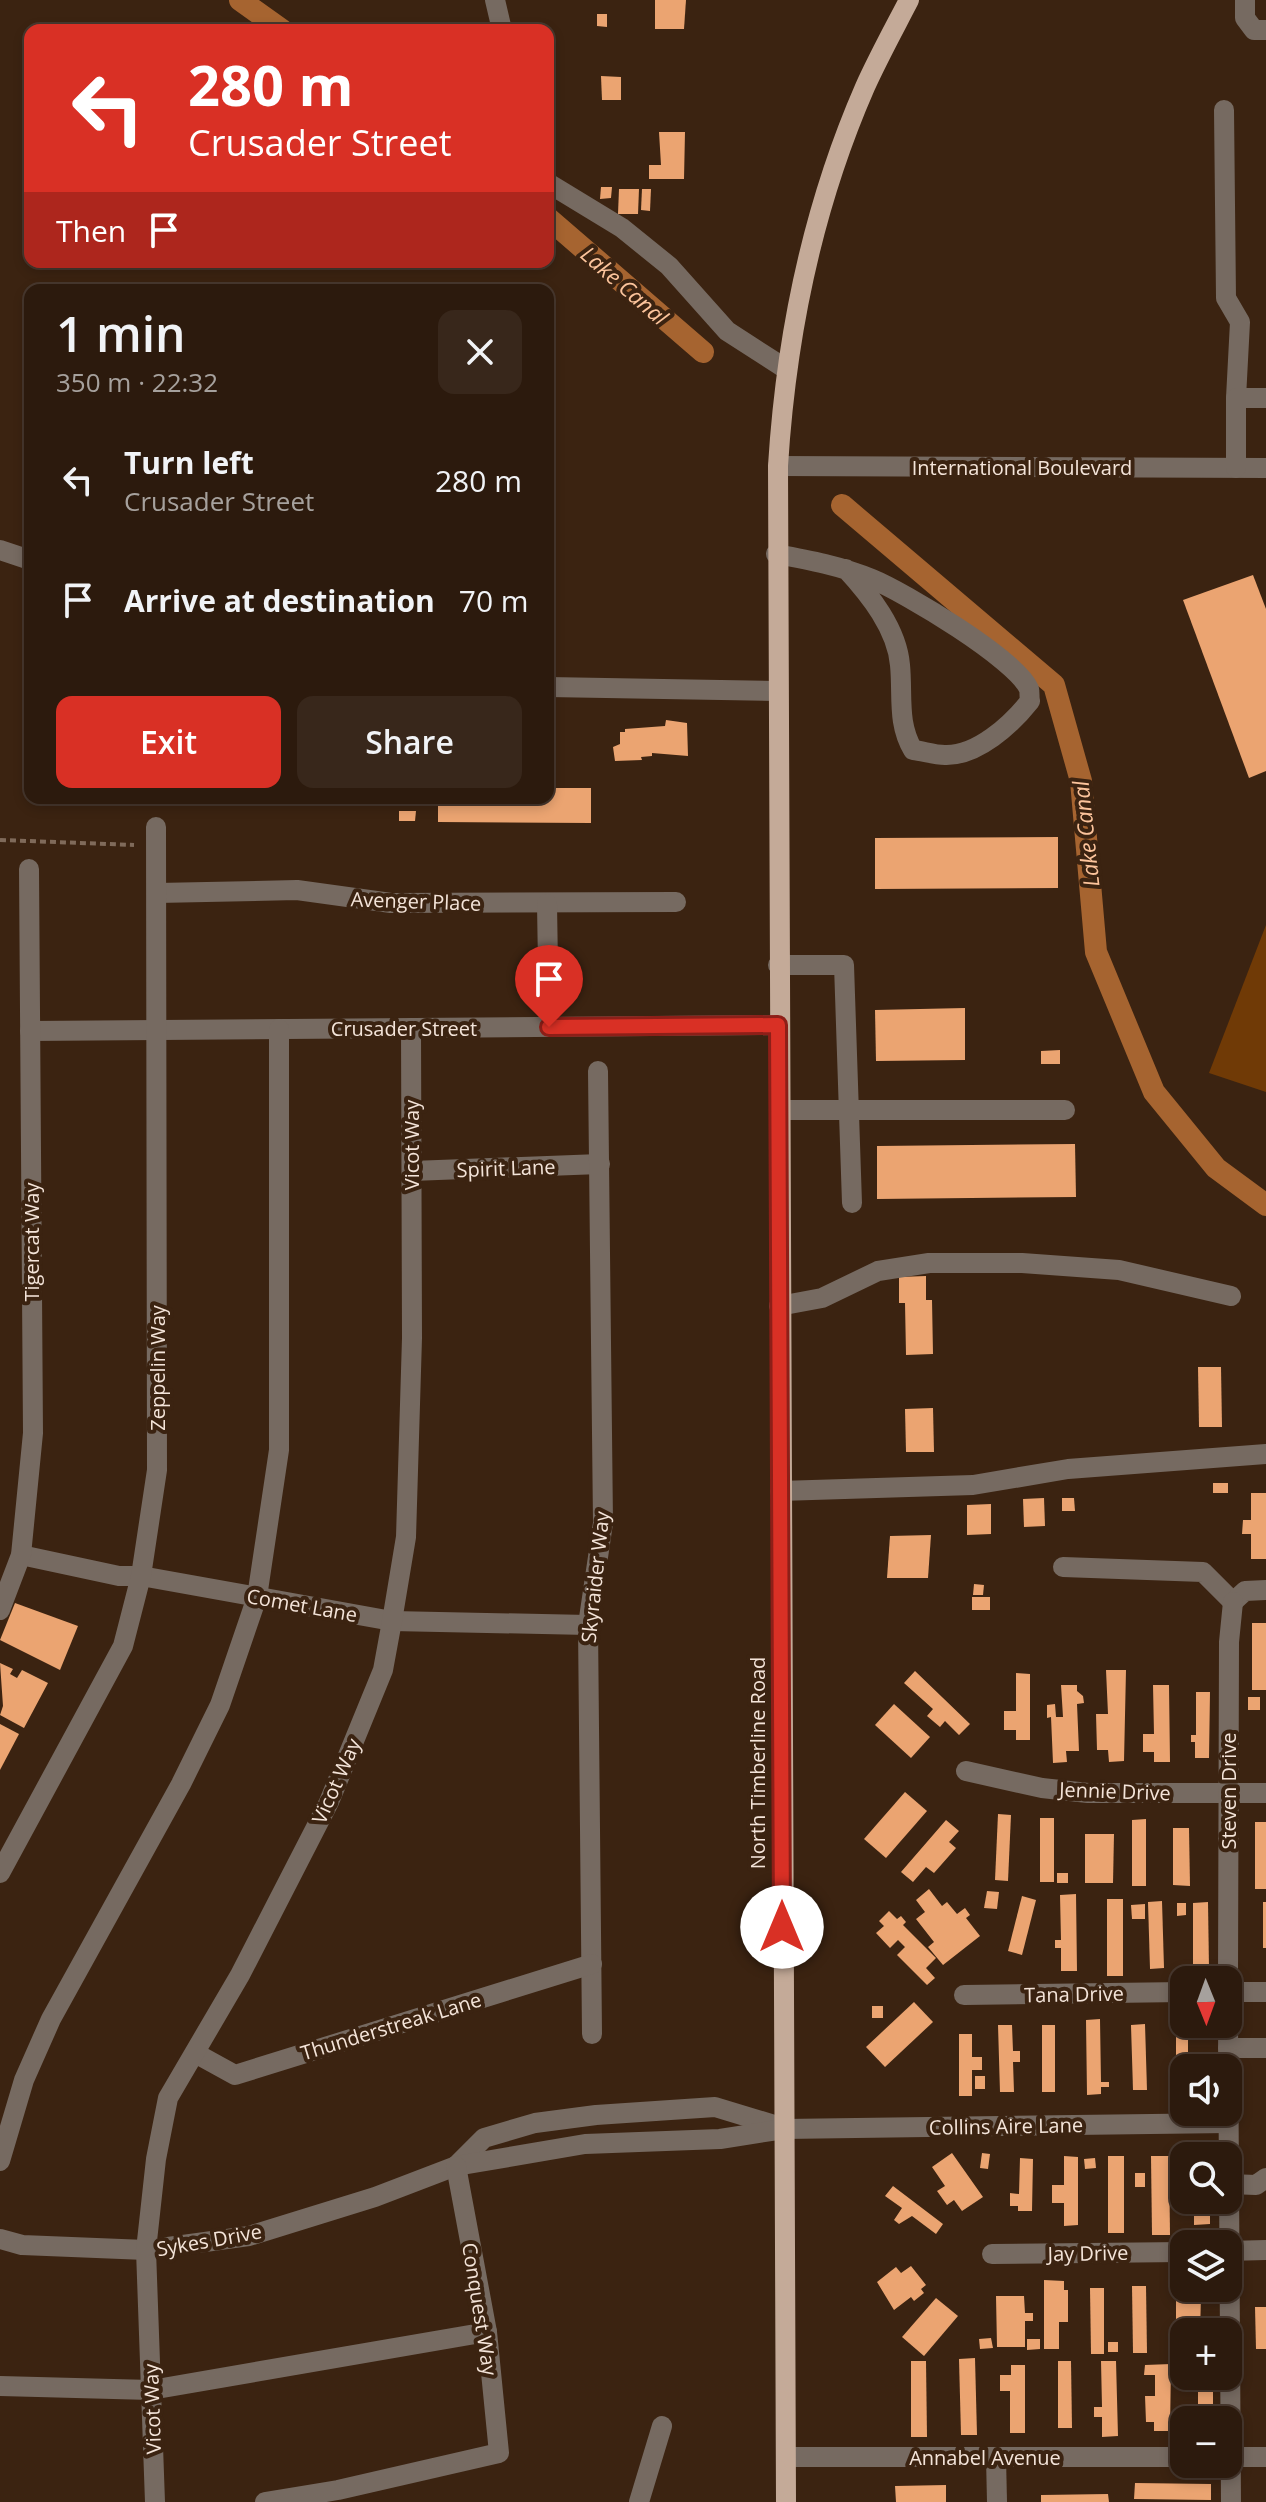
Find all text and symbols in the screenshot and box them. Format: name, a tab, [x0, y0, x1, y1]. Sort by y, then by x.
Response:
text: 280 m	[188, 46, 354, 122]
icon: left	[56, 56, 160, 160]
text: Crusader Street	[188, 118, 451, 167]
icon: arrive	[142, 208, 186, 252]
text: Then	[56, 210, 126, 251]
water label: Lake Canal	[575, 239, 675, 332]
text: 1 min	[56, 301, 186, 366]
button: close	[438, 310, 522, 394]
text: 350 m · 22:32	[56, 364, 218, 400]
text: Turn left	[124, 442, 254, 483]
street label: International Boulevard	[912, 454, 1132, 481]
icon: left	[56, 458, 100, 502]
text: 280 m	[435, 460, 522, 501]
text: Crusader Street	[124, 483, 314, 519]
icon: arrive	[56, 578, 100, 622]
text: Arrive at destination	[124, 580, 435, 621]
text: 70 m	[459, 580, 529, 621]
button: Exit	[56, 696, 281, 788]
button: Share	[297, 696, 522, 788]
water label: Lake Canal	[1064, 779, 1105, 889]
street label: Avenger Place	[350, 885, 482, 917]
pin	[515, 945, 583, 1027]
icon: arrive	[527, 957, 571, 1001]
street label: Crusader Street	[331, 1015, 477, 1042]
street label: Vicot Way	[398, 1099, 425, 1190]
street label: Spirit Lane	[456, 1153, 556, 1183]
street label: Tigercat Way	[18, 1182, 45, 1301]
street label: Zeppelin Way	[144, 1304, 171, 1431]
street label: Skyraider Way	[575, 1509, 615, 1644]
street label: Comet Lane	[245, 1582, 359, 1628]
street label: North Timberline Road	[744, 1657, 771, 1869]
street label: Vicot Way	[305, 1733, 367, 1828]
street label: Steven Drive	[1215, 1733, 1242, 1849]
street label: Jennie Drive	[1057, 1775, 1171, 1806]
position arrow	[740, 1885, 824, 1969]
north arrow	[1170, 1966, 1242, 2038]
map controls	[1170, 1966, 1242, 2478]
street label: Tana Drive	[1024, 1980, 1124, 2008]
street label: Thunderstreak Lane	[297, 1986, 485, 2066]
button: sound	[1170, 2054, 1242, 2126]
street label: Collins Aire Lane	[929, 2111, 1083, 2141]
button: search	[1170, 2142, 1242, 2214]
street label: Sykes Drive	[154, 2217, 264, 2263]
button: layers	[1170, 2230, 1242, 2302]
street label: Jay Drive	[1045, 2239, 1129, 2267]
street label: Conquest Way	[456, 2241, 504, 2378]
button: +	[1170, 2318, 1242, 2390]
street label: Vicot Way	[137, 2362, 167, 2455]
button: −	[1170, 2406, 1242, 2478]
street label: Annabel Avenue	[909, 2444, 1061, 2471]

